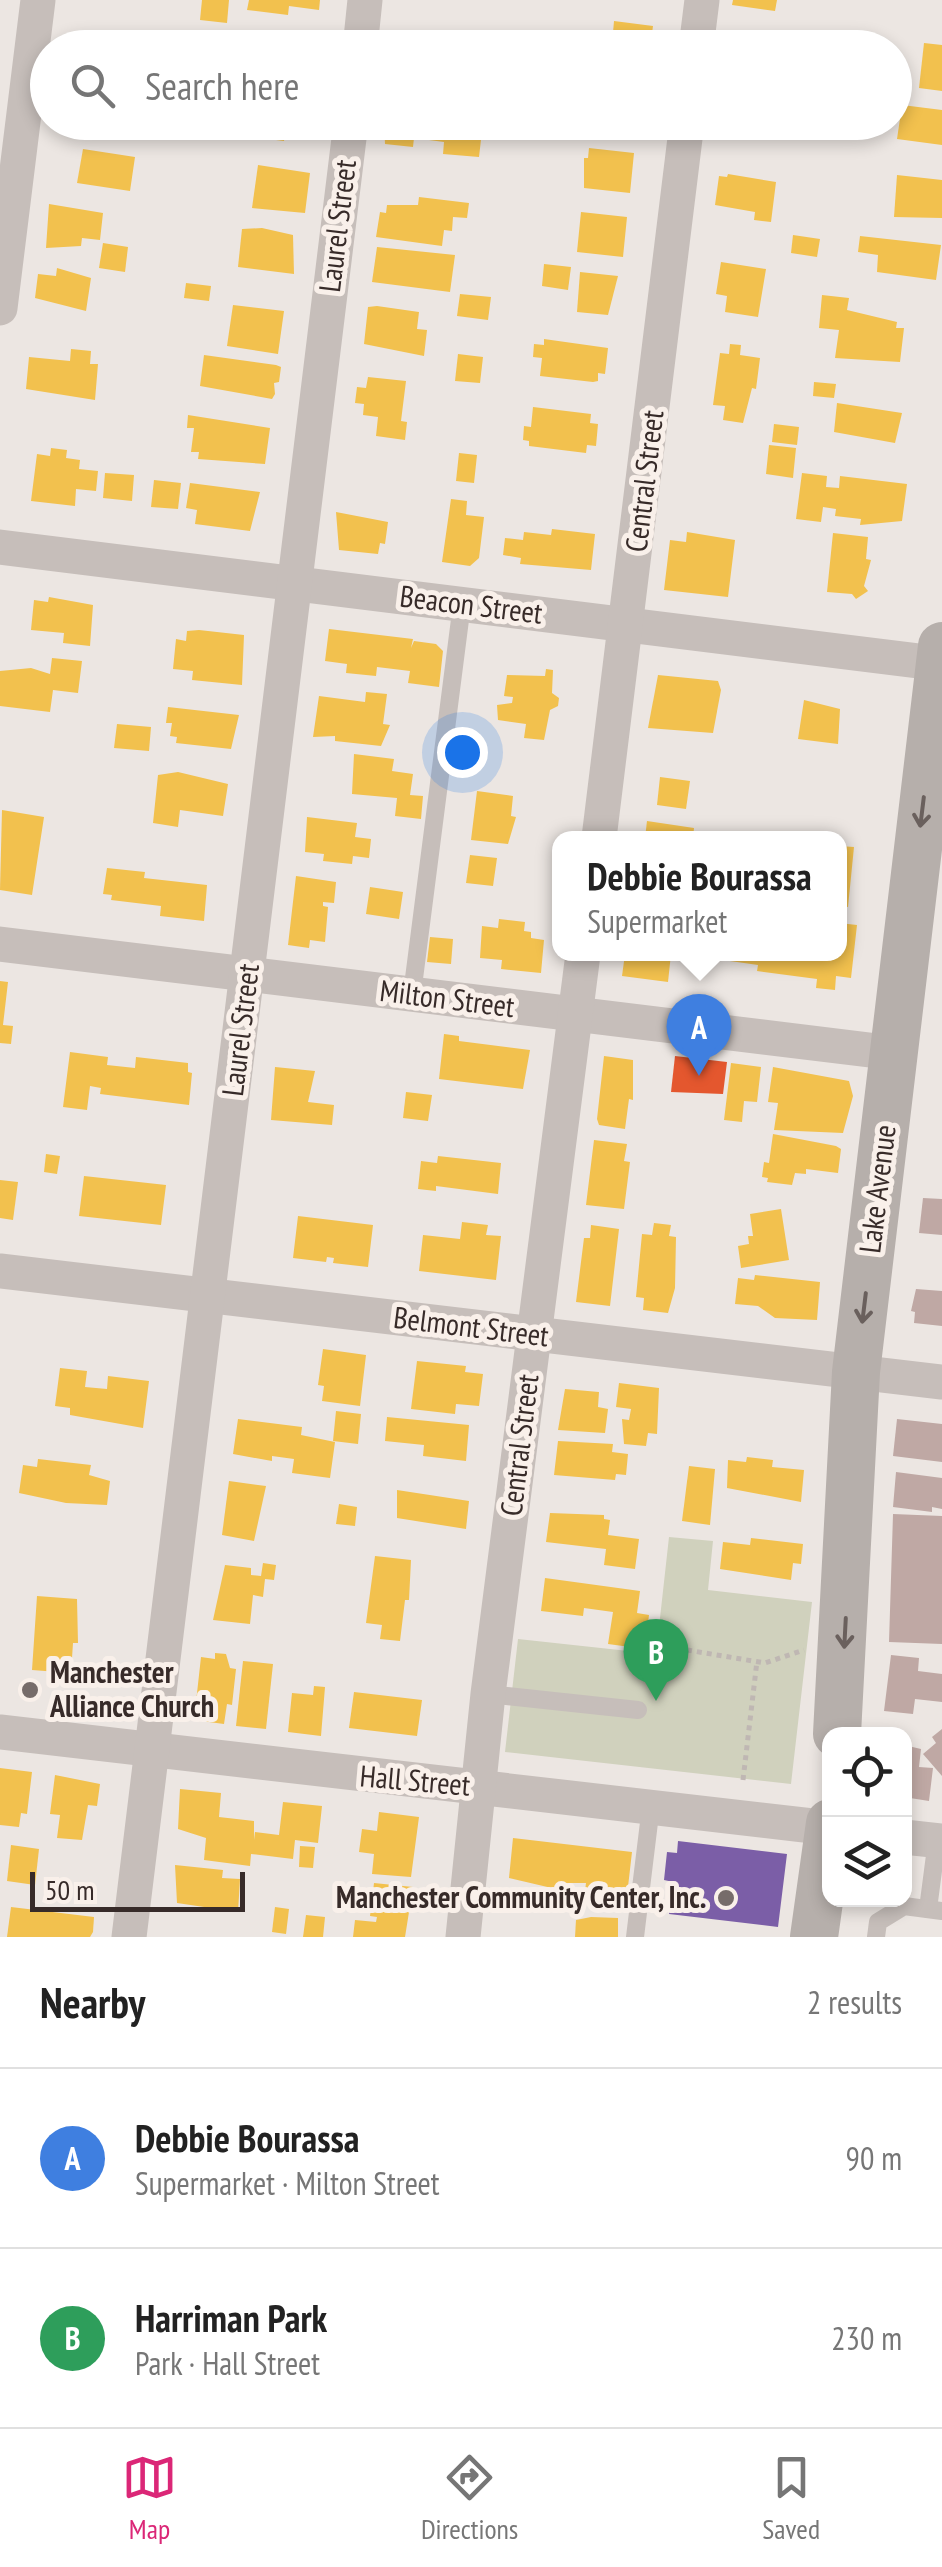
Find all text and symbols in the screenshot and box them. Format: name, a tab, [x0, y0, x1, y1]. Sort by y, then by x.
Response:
search box	[30, 30, 912, 140]
icon: search	[65, 58, 120, 113]
text: Search here	[145, 61, 299, 110]
street label: Laurel Street	[309, 157, 364, 294]
street label: Central Street	[615, 407, 672, 554]
street label: Beacon Street	[398, 575, 545, 632]
your location	[437, 727, 488, 778]
one-way arrow	[912, 795, 931, 828]
popup	[552, 831, 847, 961]
text: Debbie Bourassa	[587, 851, 812, 900]
text: Supermarket	[587, 900, 727, 942]
street label: Laurel Street	[212, 961, 267, 1098]
street label: Milton Street	[378, 970, 517, 1025]
pin: A	[666, 994, 732, 1076]
street label: Lake Avenue	[849, 1122, 904, 1255]
one-way arrow	[854, 1292, 873, 1324]
street label: Belmont Street	[391, 1297, 552, 1354]
street label: Central Street	[490, 1371, 547, 1518]
one-way arrow	[835, 1616, 854, 1648]
pin: B	[624, 1618, 688, 1701]
place label: Manchester Alliance Church	[49, 1652, 214, 1725]
marker: Manchester Alliance Church	[19, 1679, 41, 1701]
map controls	[822, 1727, 912, 1907]
button: locate	[822, 1727, 912, 1817]
street label: Hall Street	[358, 1755, 473, 1804]
button: layers	[822, 1817, 912, 1907]
scale bar	[30, 1867, 245, 1912]
text: 50 m	[45, 1871, 94, 1908]
place label: Manchester Community Center, Inc.	[336, 1877, 706, 1916]
marker: Manchester Community Center, Inc.	[715, 1887, 737, 1909]
text: Nearby	[40, 1975, 145, 2030]
text: 2 results	[807, 1981, 902, 2023]
text: Debbie Bourassa	[135, 2113, 359, 2162]
text: A	[64, 2137, 81, 2179]
text: 90 m	[846, 2137, 902, 2179]
text: Supermarket · Milton Street	[135, 2162, 440, 2204]
text: Harriman Park	[135, 2293, 327, 2342]
text: B	[65, 2317, 80, 2359]
text: 230 m	[831, 2317, 902, 2359]
text: Park · Hall Street	[135, 2342, 320, 2384]
tab: Map	[122, 2450, 177, 2547]
tab: Directions	[421, 2450, 518, 2547]
tab: Saved	[762, 2450, 820, 2547]

